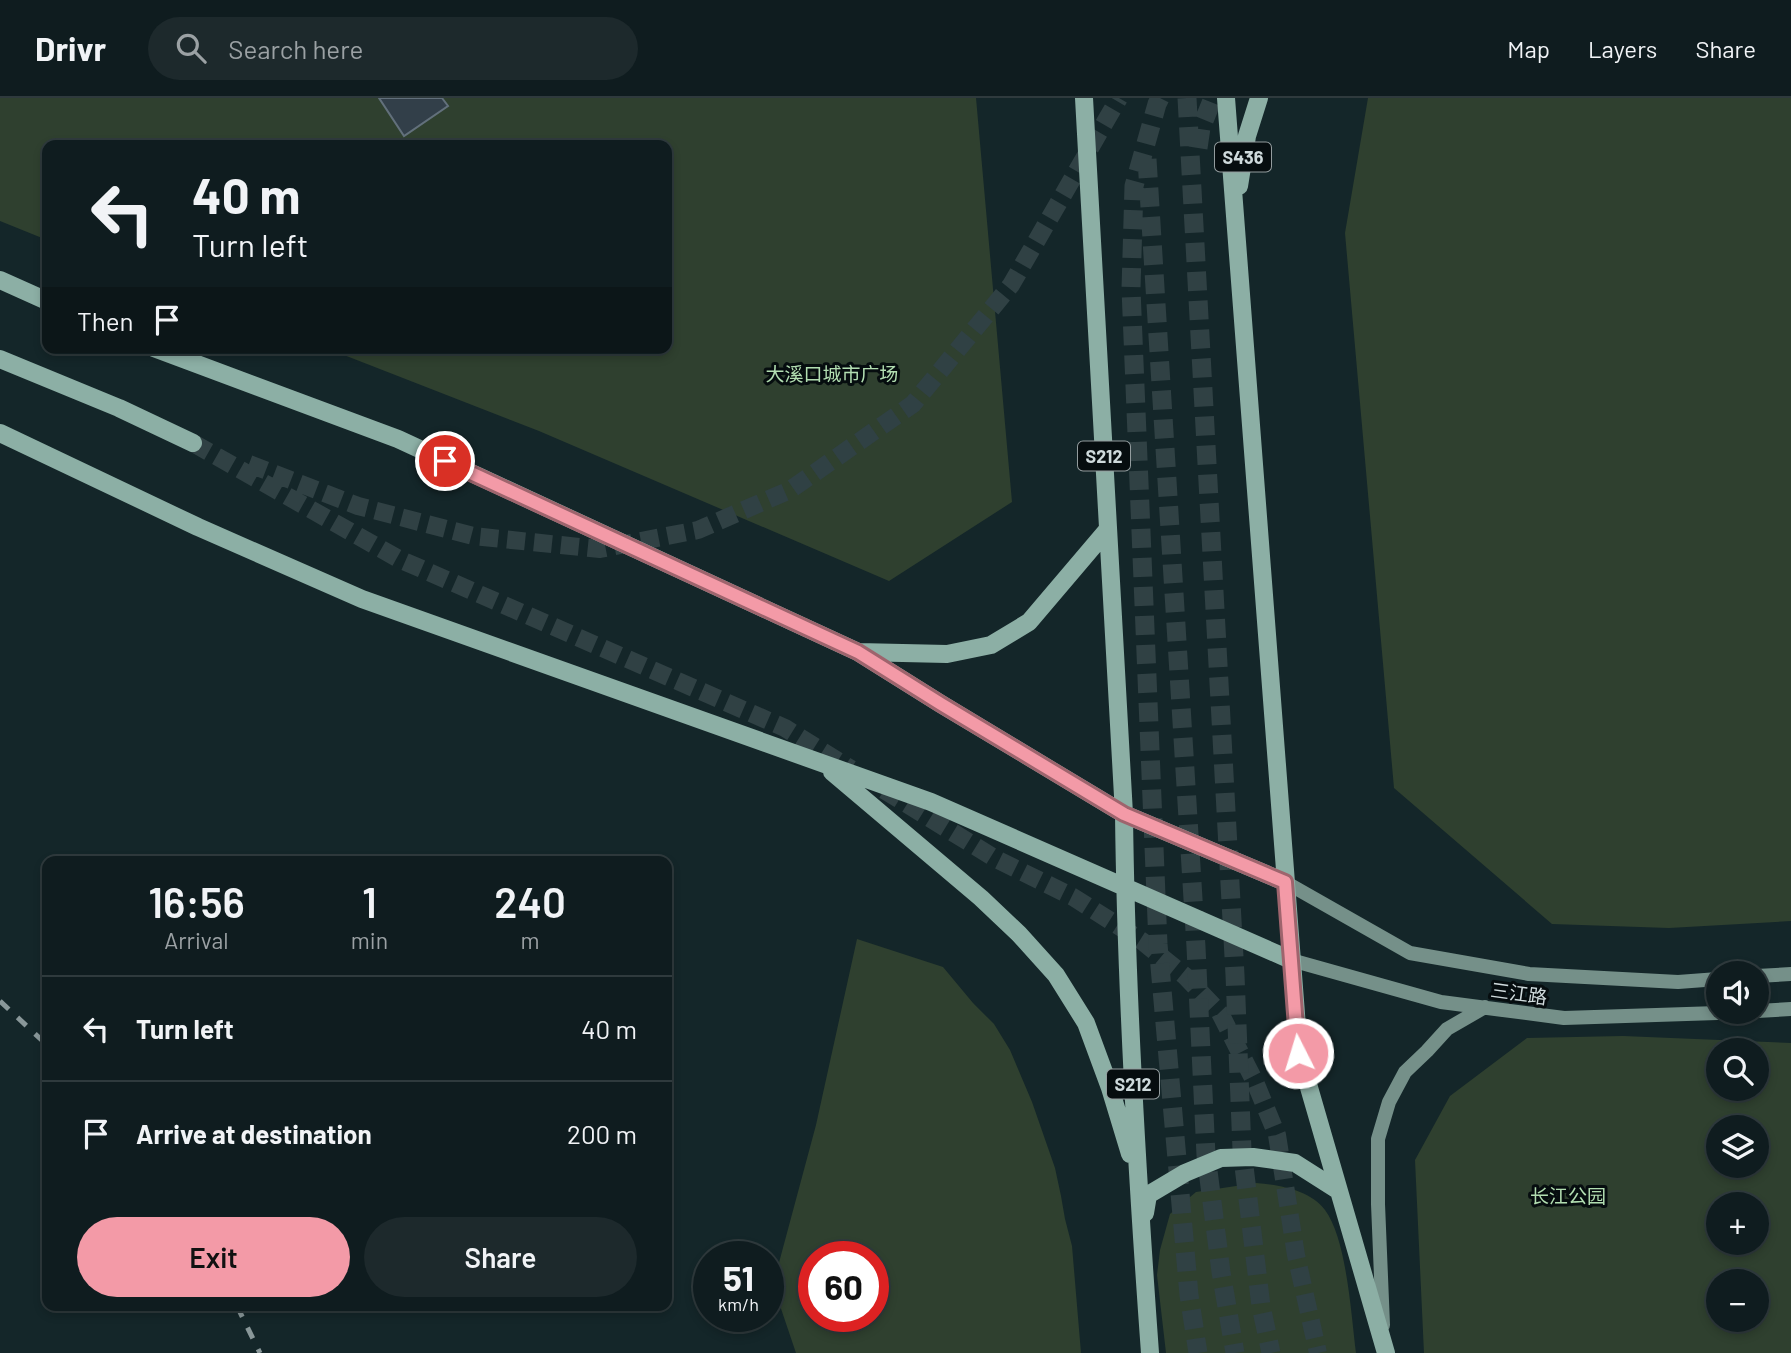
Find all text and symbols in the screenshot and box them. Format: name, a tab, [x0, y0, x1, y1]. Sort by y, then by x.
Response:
search box	[148, 17, 638, 80]
text: Drivr	[35, 28, 106, 68]
icon: search	[172, 29, 210, 67]
text: Search here	[228, 33, 363, 64]
text: Map	[1507, 34, 1550, 63]
text: Layers	[1588, 34, 1657, 63]
text: Share	[1695, 34, 1756, 63]
road number: S436	[1215, 142, 1271, 172]
text: 40 m	[192, 165, 300, 224]
icon: left	[77, 168, 168, 259]
text: Turn left	[192, 225, 309, 263]
icon: arrive	[148, 301, 186, 339]
text: Then	[77, 305, 134, 336]
park label: 大溪口城市广场	[765, 362, 899, 385]
pin	[415, 431, 475, 491]
icon: arrive	[426, 442, 464, 480]
road number: S212	[1078, 442, 1130, 470]
text: 16:56	[148, 876, 245, 926]
text: 1	[362, 876, 377, 926]
text: 240	[494, 876, 566, 926]
text: Arrival	[164, 926, 229, 954]
text: min	[351, 926, 388, 954]
text: m	[521, 926, 540, 954]
map controls	[1706, 961, 1769, 1332]
button: sound	[1706, 961, 1769, 1024]
street label: 三江路	[1489, 978, 1549, 1008]
icon: left	[77, 1010, 115, 1048]
text: Turn left	[136, 1013, 234, 1044]
text: 40 m	[581, 1013, 637, 1044]
position arrow	[1261, 1016, 1335, 1090]
button: search	[1706, 1038, 1769, 1101]
road number: S212	[1107, 1070, 1159, 1099]
icon: arrive	[77, 1115, 115, 1153]
button: layers	[1706, 1115, 1769, 1178]
text: Arrive at destination	[136, 1118, 372, 1149]
text: 200 m	[567, 1118, 637, 1149]
park label: 长江公园	[1530, 1184, 1606, 1207]
button: +	[1706, 1192, 1769, 1255]
button: Exit	[77, 1217, 350, 1297]
button: Share	[364, 1217, 637, 1297]
speed limit sign: 60	[798, 1241, 889, 1332]
text: 51	[723, 1256, 754, 1298]
button: −	[1706, 1269, 1769, 1332]
text: km/h	[718, 1293, 759, 1315]

